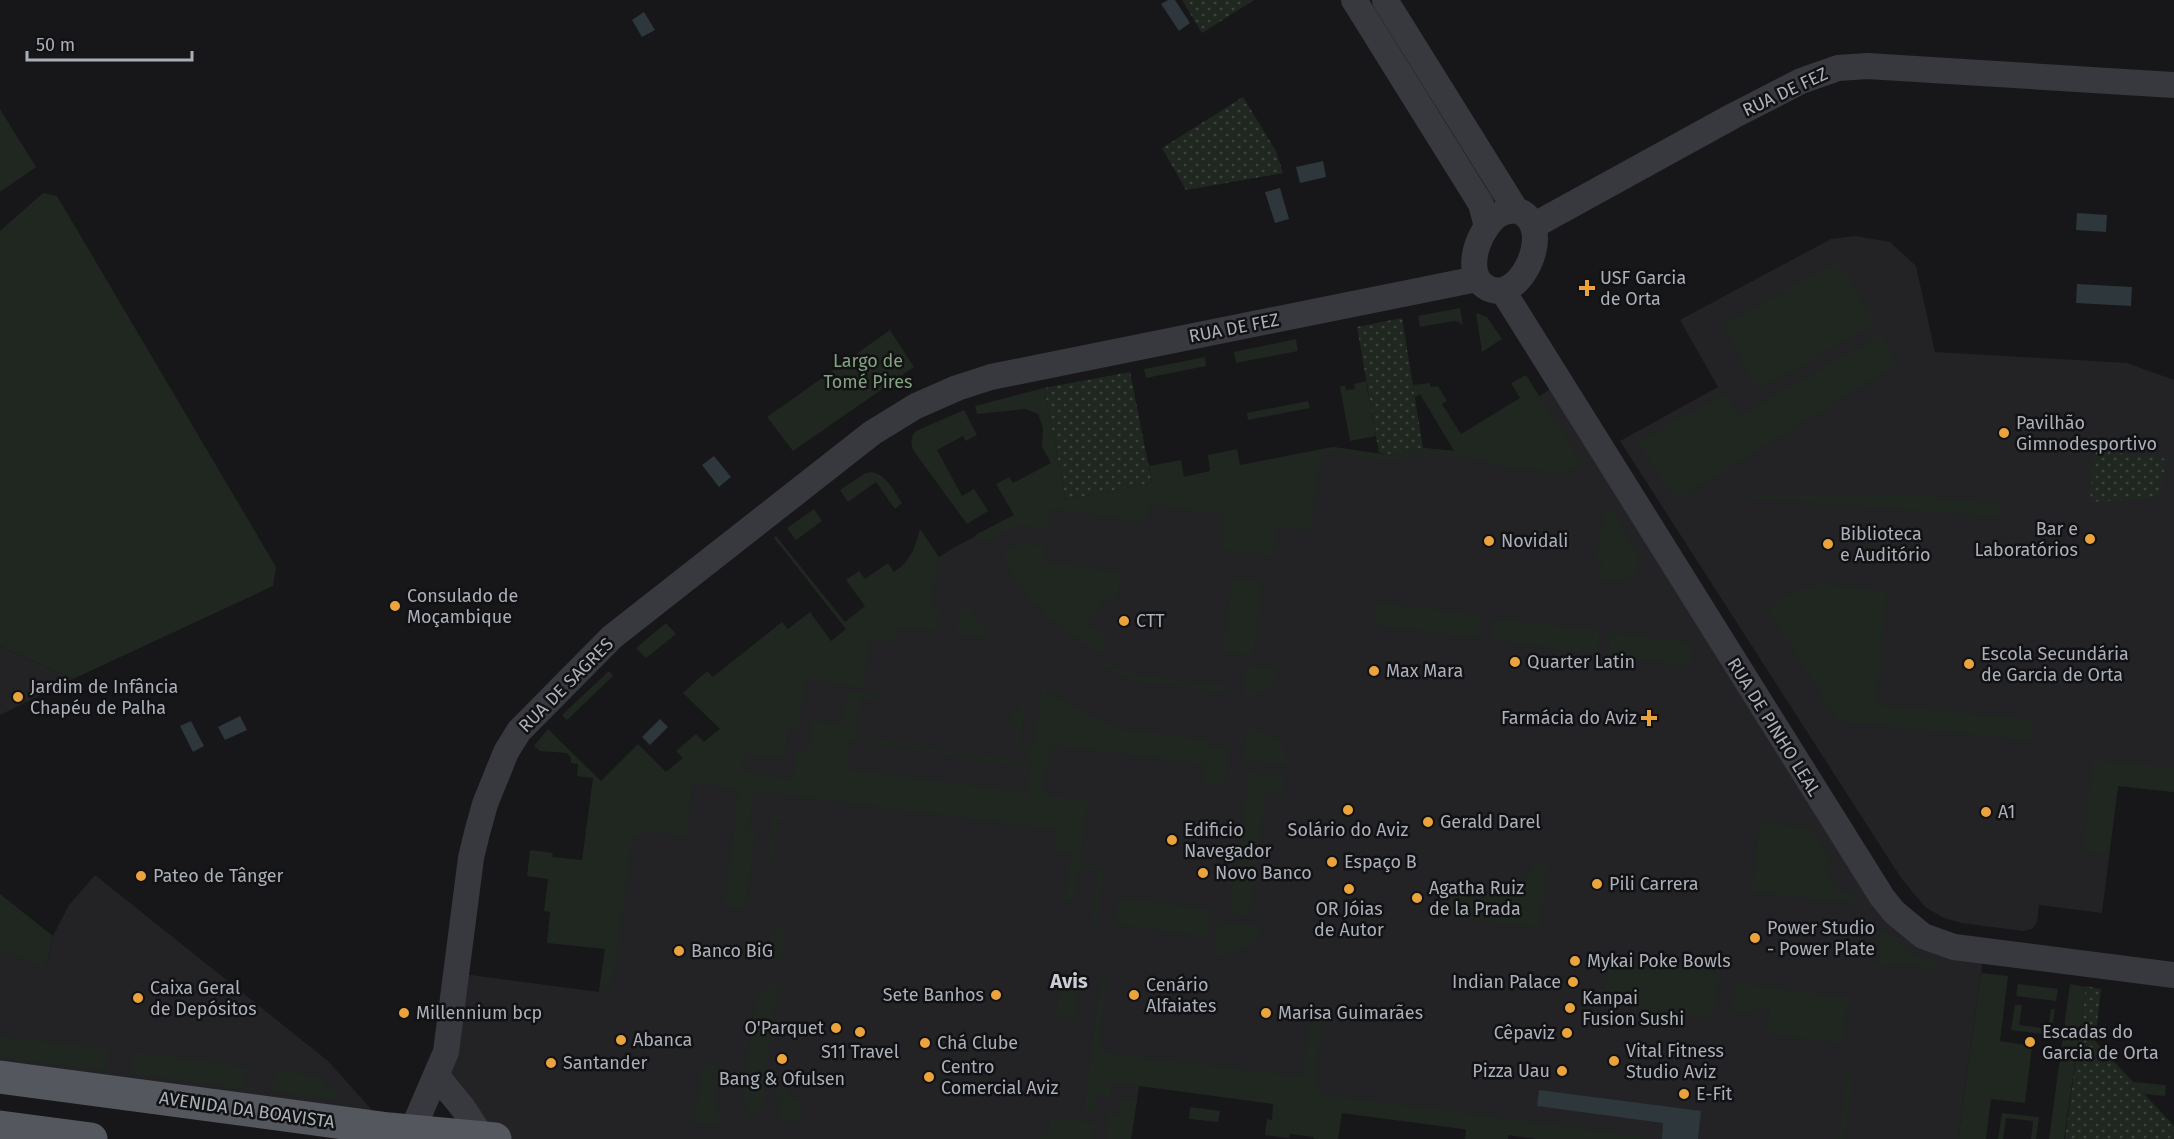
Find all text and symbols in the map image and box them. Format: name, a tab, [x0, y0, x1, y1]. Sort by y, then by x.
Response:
scale bar	[27, 24, 192, 62]
text: 50 m	[36, 34, 75, 56]
street label: RUA DE FEZ	[1739, 63, 1831, 121]
place label: USF Garcia de Orta	[1600, 267, 1686, 310]
marker: USF Garcia de Orta	[1578, 279, 1596, 297]
street label: RUA DE FEZ	[1187, 308, 1281, 348]
park label: Largo de Tomé Pires	[824, 350, 913, 393]
place label: Pavilhão Gimnodesportivo	[2016, 412, 2157, 455]
marker: Pavilhão Gimnodesportivo	[1997, 426, 2011, 440]
place label: Bar e Laboratórios	[1974, 518, 2078, 561]
place label: Biblioteca e Auditório	[1840, 523, 1931, 566]
place label: Novidali	[1501, 530, 1568, 552]
marker: Bar e Laboratórios	[2083, 532, 2097, 546]
marker: Novidali	[1482, 534, 1496, 548]
marker: Biblioteca e Auditório	[1821, 537, 1835, 551]
place label: Consulado de Moçambique	[407, 585, 518, 628]
marker: Consulado de Moçambique	[388, 599, 402, 613]
place label: CTT	[1136, 610, 1165, 632]
marker: CTT	[1117, 614, 1131, 628]
street label: RUA DE SAGRES	[514, 633, 618, 737]
place label: Escola Secundária de Garcia de Orta	[1981, 643, 2129, 686]
place label: Quarter Latin	[1527, 651, 1635, 673]
street label: RUA DE PINHO LEAL	[1723, 654, 1825, 800]
marker: Quarter Latin	[1508, 655, 1522, 669]
marker: Escola Secundária de Garcia de Orta	[1962, 657, 1976, 671]
place label: Max Mara	[1386, 660, 1463, 682]
marker: Max Mara	[1367, 664, 1381, 678]
place label: Jardim de Infância Chapéu de Palha	[30, 676, 178, 719]
marker: Jardim de Infância Chapéu de Palha	[11, 690, 25, 704]
place label: Farmácia do Aviz	[1501, 707, 1637, 729]
marker: Farmácia do Aviz	[1642, 711, 1656, 725]
place label: A1	[1998, 801, 2015, 823]
marker: Solário do Aviz	[1341, 803, 1355, 817]
marker: A1	[1979, 805, 1993, 819]
place label: Gerald Darel	[1440, 811, 1541, 833]
marker: Gerald Darel	[1421, 815, 1435, 829]
place label: Edificio Navegador	[1184, 819, 1271, 862]
place label: Solário do Aviz	[1288, 819, 1409, 841]
marker: Edificio Navegador	[1165, 833, 1179, 847]
place label: Espaço B	[1344, 851, 1417, 873]
marker: Espaço B	[1325, 855, 1339, 869]
place label: Novo Banco	[1215, 862, 1312, 884]
place label: Pateo de Tânger	[153, 865, 284, 887]
marker: Novo Banco	[1196, 866, 1210, 880]
marker: Pateo de Tânger	[134, 869, 148, 883]
place label: Pili Carrera	[1609, 873, 1699, 895]
place label: Agatha Ruiz de la Prada	[1429, 877, 1524, 920]
marker: Pili Carrera	[1590, 877, 1604, 891]
marker: OR Jóias de Autor	[1342, 882, 1356, 896]
marker: Agatha Ruiz de la Prada	[1410, 891, 1424, 905]
place label: OR Jóias de Autor	[1314, 898, 1384, 941]
place label: Power Studio - Power Plate	[1767, 917, 1875, 960]
marker: Power Studio - Power Plate	[1748, 931, 1762, 945]
place label: Banco BiG	[691, 940, 773, 962]
marker: Banco BiG	[672, 944, 686, 958]
place label: Mykai Poke Bowls	[1587, 950, 1731, 972]
marker: Mykai Poke Bowls	[1568, 954, 1582, 968]
district label: Avis	[1049, 969, 1088, 993]
place label: Indian Palace	[1452, 971, 1561, 993]
place label: Cenário Alfaiates	[1146, 974, 1216, 1017]
marker: Indian Palace	[1566, 975, 1580, 989]
place label: Caixa Geral de Depósitos	[150, 977, 257, 1020]
place label: Sete Banhos	[883, 984, 984, 1006]
place label: Kanpai Fusion Sushi	[1582, 987, 1684, 1030]
marker: Sete Banhos	[989, 988, 1003, 1002]
marker: Cenário Alfaiates	[1127, 988, 1141, 1002]
marker: Caixa Geral de Depósitos	[131, 991, 145, 1005]
marker: Kanpai Fusion Sushi	[1563, 1001, 1577, 1015]
place label: Millennium bcp	[416, 1002, 542, 1024]
place label: Marisa Guimarães	[1278, 1002, 1423, 1024]
marker: Millennium bcp	[397, 1006, 411, 1020]
marker: Marisa Guimarães	[1259, 1006, 1273, 1020]
place label: O'Parquet	[744, 1017, 824, 1039]
marker: O'Parquet	[829, 1021, 843, 1035]
place label: Escadas do Garcia de Orta	[2042, 1021, 2159, 1064]
place label: Cêpaviz	[1494, 1022, 1555, 1044]
marker: S11 Travel	[853, 1025, 867, 1039]
marker: Cêpaviz	[1560, 1026, 1574, 1040]
place label: Abanca	[633, 1029, 692, 1051]
place label: Chá Clube	[937, 1032, 1018, 1054]
marker: Abanca	[614, 1033, 628, 1047]
marker: Escadas do Garcia de Orta	[2023, 1035, 2037, 1049]
marker: Chá Clube	[918, 1036, 932, 1050]
place label: Vital Fitness Studio Aviz	[1626, 1040, 1724, 1083]
place label: S11 Travel	[821, 1041, 899, 1063]
place label: Santander	[563, 1052, 647, 1074]
marker: Bang & Ofulsen	[775, 1052, 789, 1066]
marker: Vital Fitness Studio Aviz	[1607, 1054, 1621, 1068]
marker: Santander	[544, 1056, 558, 1070]
place label: Centro Comercial Aviz	[941, 1056, 1058, 1099]
place label: Pizza Uau	[1472, 1060, 1550, 1082]
marker: Pizza Uau	[1555, 1064, 1569, 1078]
place label: Bang & Ofulsen	[719, 1068, 845, 1090]
marker: Centro Comercial Aviz	[922, 1070, 936, 1084]
place label: E-Fit	[1696, 1083, 1733, 1105]
street label: AVENIDA DA BOAVISTA	[158, 1087, 337, 1133]
marker: E-Fit	[1677, 1087, 1691, 1101]

